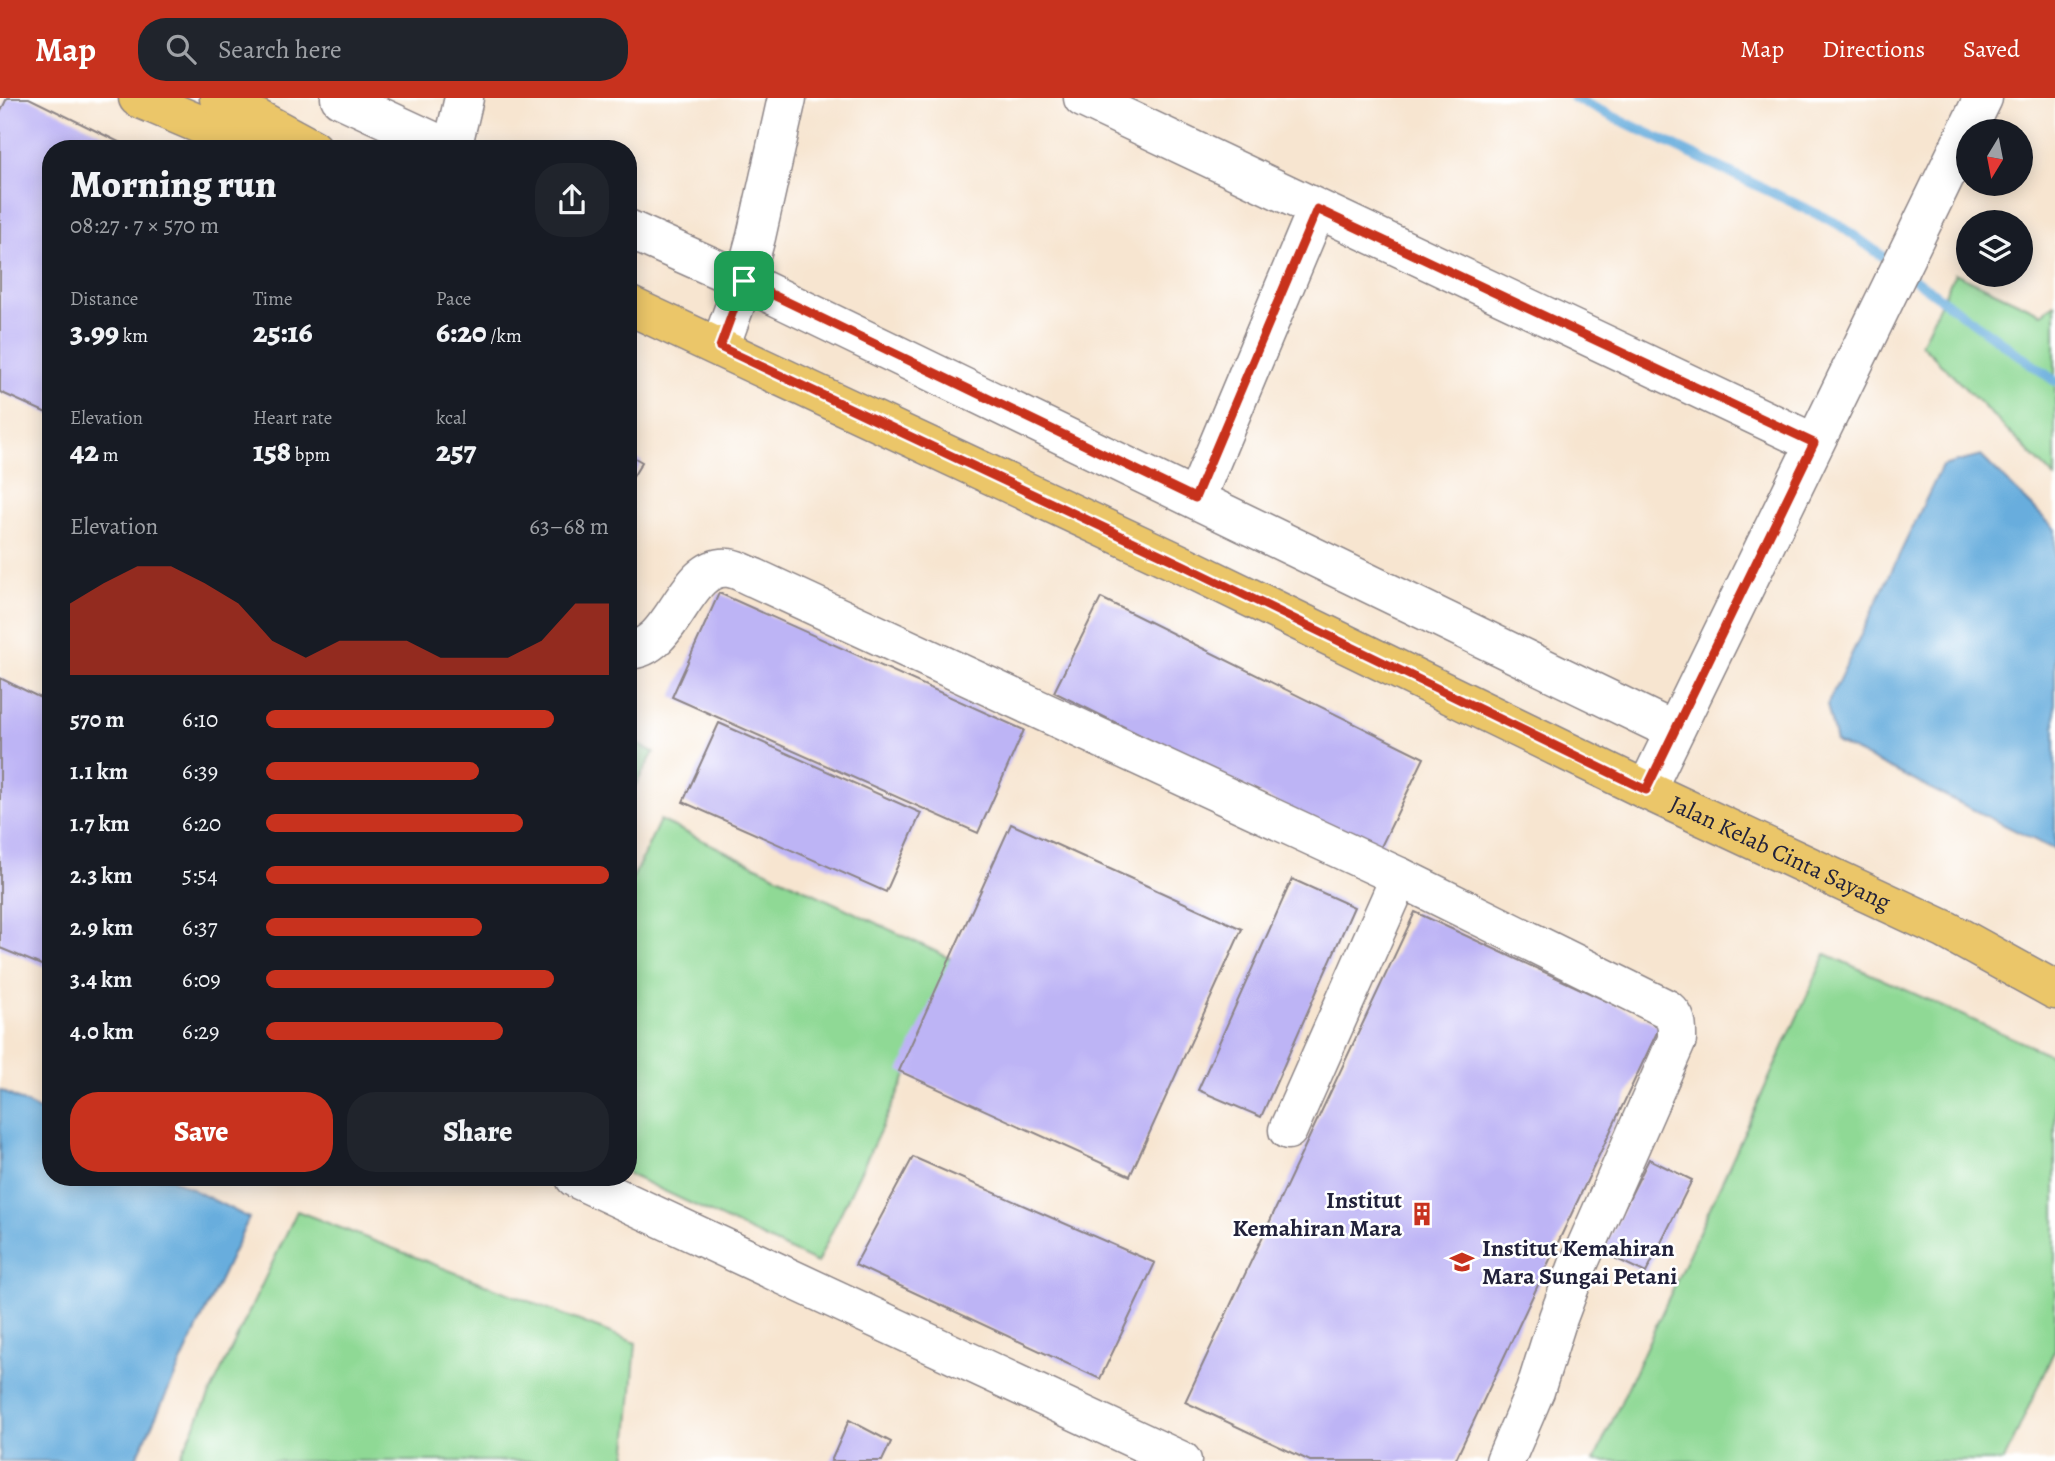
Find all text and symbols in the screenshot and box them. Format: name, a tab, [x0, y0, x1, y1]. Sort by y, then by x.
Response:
search box	[138, 18, 628, 81]
text: Map	[35, 27, 96, 72]
icon: search	[162, 30, 200, 68]
text: Search here	[218, 32, 342, 67]
text: Map	[1740, 33, 1784, 65]
text: Directions	[1822, 33, 1925, 65]
text: Saved	[1963, 33, 2020, 65]
north arrow	[1956, 119, 2034, 196]
map controls	[1956, 119, 2033, 287]
text: Morning run	[70, 158, 277, 210]
button: share	[535, 163, 609, 237]
text: 08:27 · 7 × 570 m	[70, 210, 219, 241]
button: layers	[1956, 210, 2033, 287]
pin	[714, 251, 774, 311]
icon: arrive	[725, 262, 763, 300]
text: Distance	[70, 286, 138, 312]
text: Time	[253, 286, 292, 312]
text: Pace	[436, 286, 471, 312]
text: 3.99	[70, 312, 119, 352]
text: 25:16	[253, 312, 313, 352]
text: 6:20	[436, 312, 487, 352]
text: km	[119, 323, 148, 349]
text: /km	[487, 323, 522, 349]
text: Elevation	[70, 405, 143, 431]
text: Heart rate	[253, 405, 332, 431]
text: kcal	[436, 405, 466, 431]
text: 42	[70, 431, 99, 471]
text: 158	[253, 431, 291, 471]
text: 257	[436, 431, 476, 471]
text: m	[99, 442, 119, 468]
text: bpm	[291, 442, 330, 468]
text: Elevation	[70, 511, 158, 542]
text: 63–68 m	[529, 511, 609, 542]
text: 570 m	[70, 704, 125, 735]
text: 6:10	[182, 704, 218, 735]
text: 1.1 km	[70, 756, 128, 787]
text: 6:39	[182, 756, 218, 787]
street label: Jalan Kelab Cinta Sayang	[1665, 787, 1896, 918]
text: 1.7 km	[70, 808, 130, 839]
text: 6:20	[182, 808, 221, 839]
text: 2.3 km	[70, 860, 133, 891]
text: 5:54	[182, 860, 218, 891]
text: 2.9 km	[70, 912, 133, 943]
text: 6:37	[182, 912, 217, 943]
text: 3.4 km	[70, 964, 132, 995]
text: 6:09	[182, 964, 221, 995]
text: 4.0 km	[70, 1016, 134, 1047]
text: 6:29	[182, 1016, 220, 1047]
button: Save	[70, 1092, 333, 1172]
button: Share	[347, 1092, 609, 1172]
place label: Institut Kemahiran Mara	[1233, 1184, 1402, 1244]
building icon: Institut Kemahiran Mara	[1408, 1200, 1436, 1228]
place label: Institut Kemahiran Mara Sungai Petani	[1482, 1232, 1677, 1292]
school or university icon: Institut Kemahiran Mara Sungai Petani	[1448, 1248, 1476, 1276]

